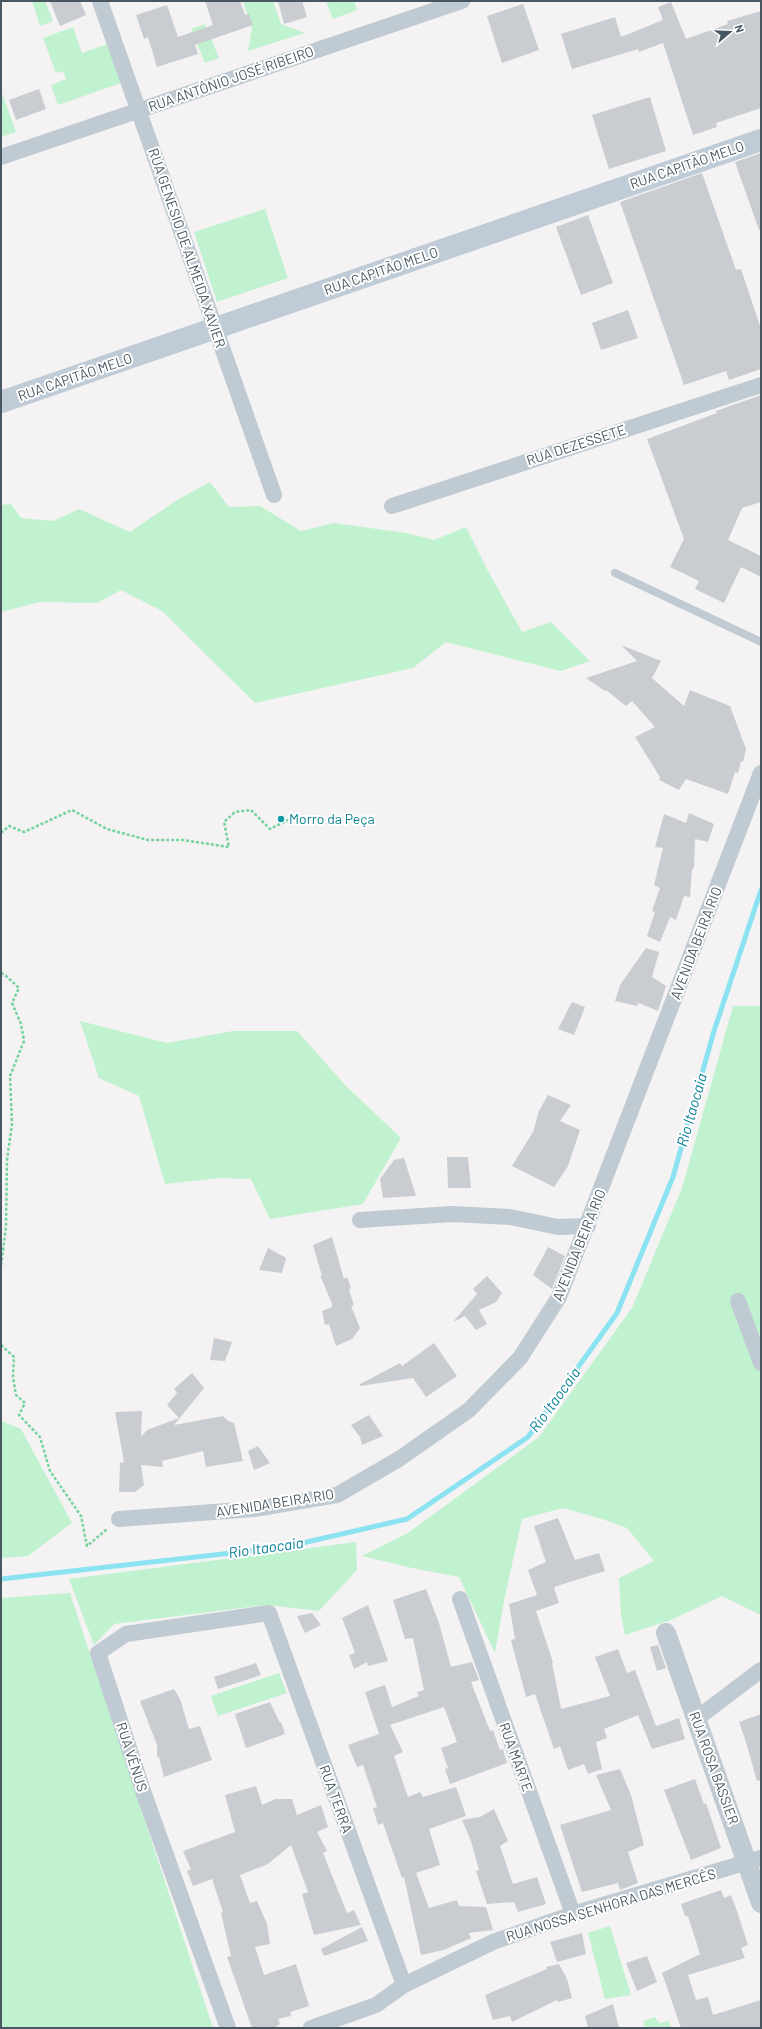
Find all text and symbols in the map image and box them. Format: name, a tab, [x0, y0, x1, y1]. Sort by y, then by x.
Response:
north arrow	[710, 12, 750, 52]
text: N	[733, 23, 747, 34]
street label: RUA ANTÔNIO JOSÉ RIBEIRO	[146, 42, 316, 115]
street label: RUA CAPITÃO MELO	[627, 137, 746, 192]
street label: RUA GENESIO DE ALMEIDA XAVIER	[145, 146, 230, 350]
street label: RUA CAPITÃO MELO	[321, 243, 440, 298]
street label: RUA CAPITÃO MELO	[15, 349, 134, 404]
street label: RUA DEZESSETE	[524, 420, 628, 469]
place label: Morro da Peça	[289, 810, 375, 827]
marker: Morro da Peça	[276, 814, 286, 824]
street label: AVENIDA BEIRA RIO	[666, 884, 725, 1002]
water label: Rio Itaocaia	[672, 1071, 710, 1148]
street label: AVENIDA BEIRA RIO	[548, 1186, 609, 1303]
water label: Rio Itaocaia	[525, 1364, 584, 1435]
street label: AVENIDA BEIRA RIO	[215, 1485, 335, 1520]
water label: Rio Itaocaia	[227, 1533, 305, 1561]
street label: RUA ROSA BASSIER	[686, 1709, 743, 1827]
street label: RUA VÊNUS	[113, 1720, 152, 1794]
street label: RUA MARTE	[496, 1720, 537, 1794]
street label: RUA TERRA	[316, 1762, 357, 1836]
street label: RUA NOSSA SENHORA DAS MERCÊS	[504, 1864, 718, 1945]

